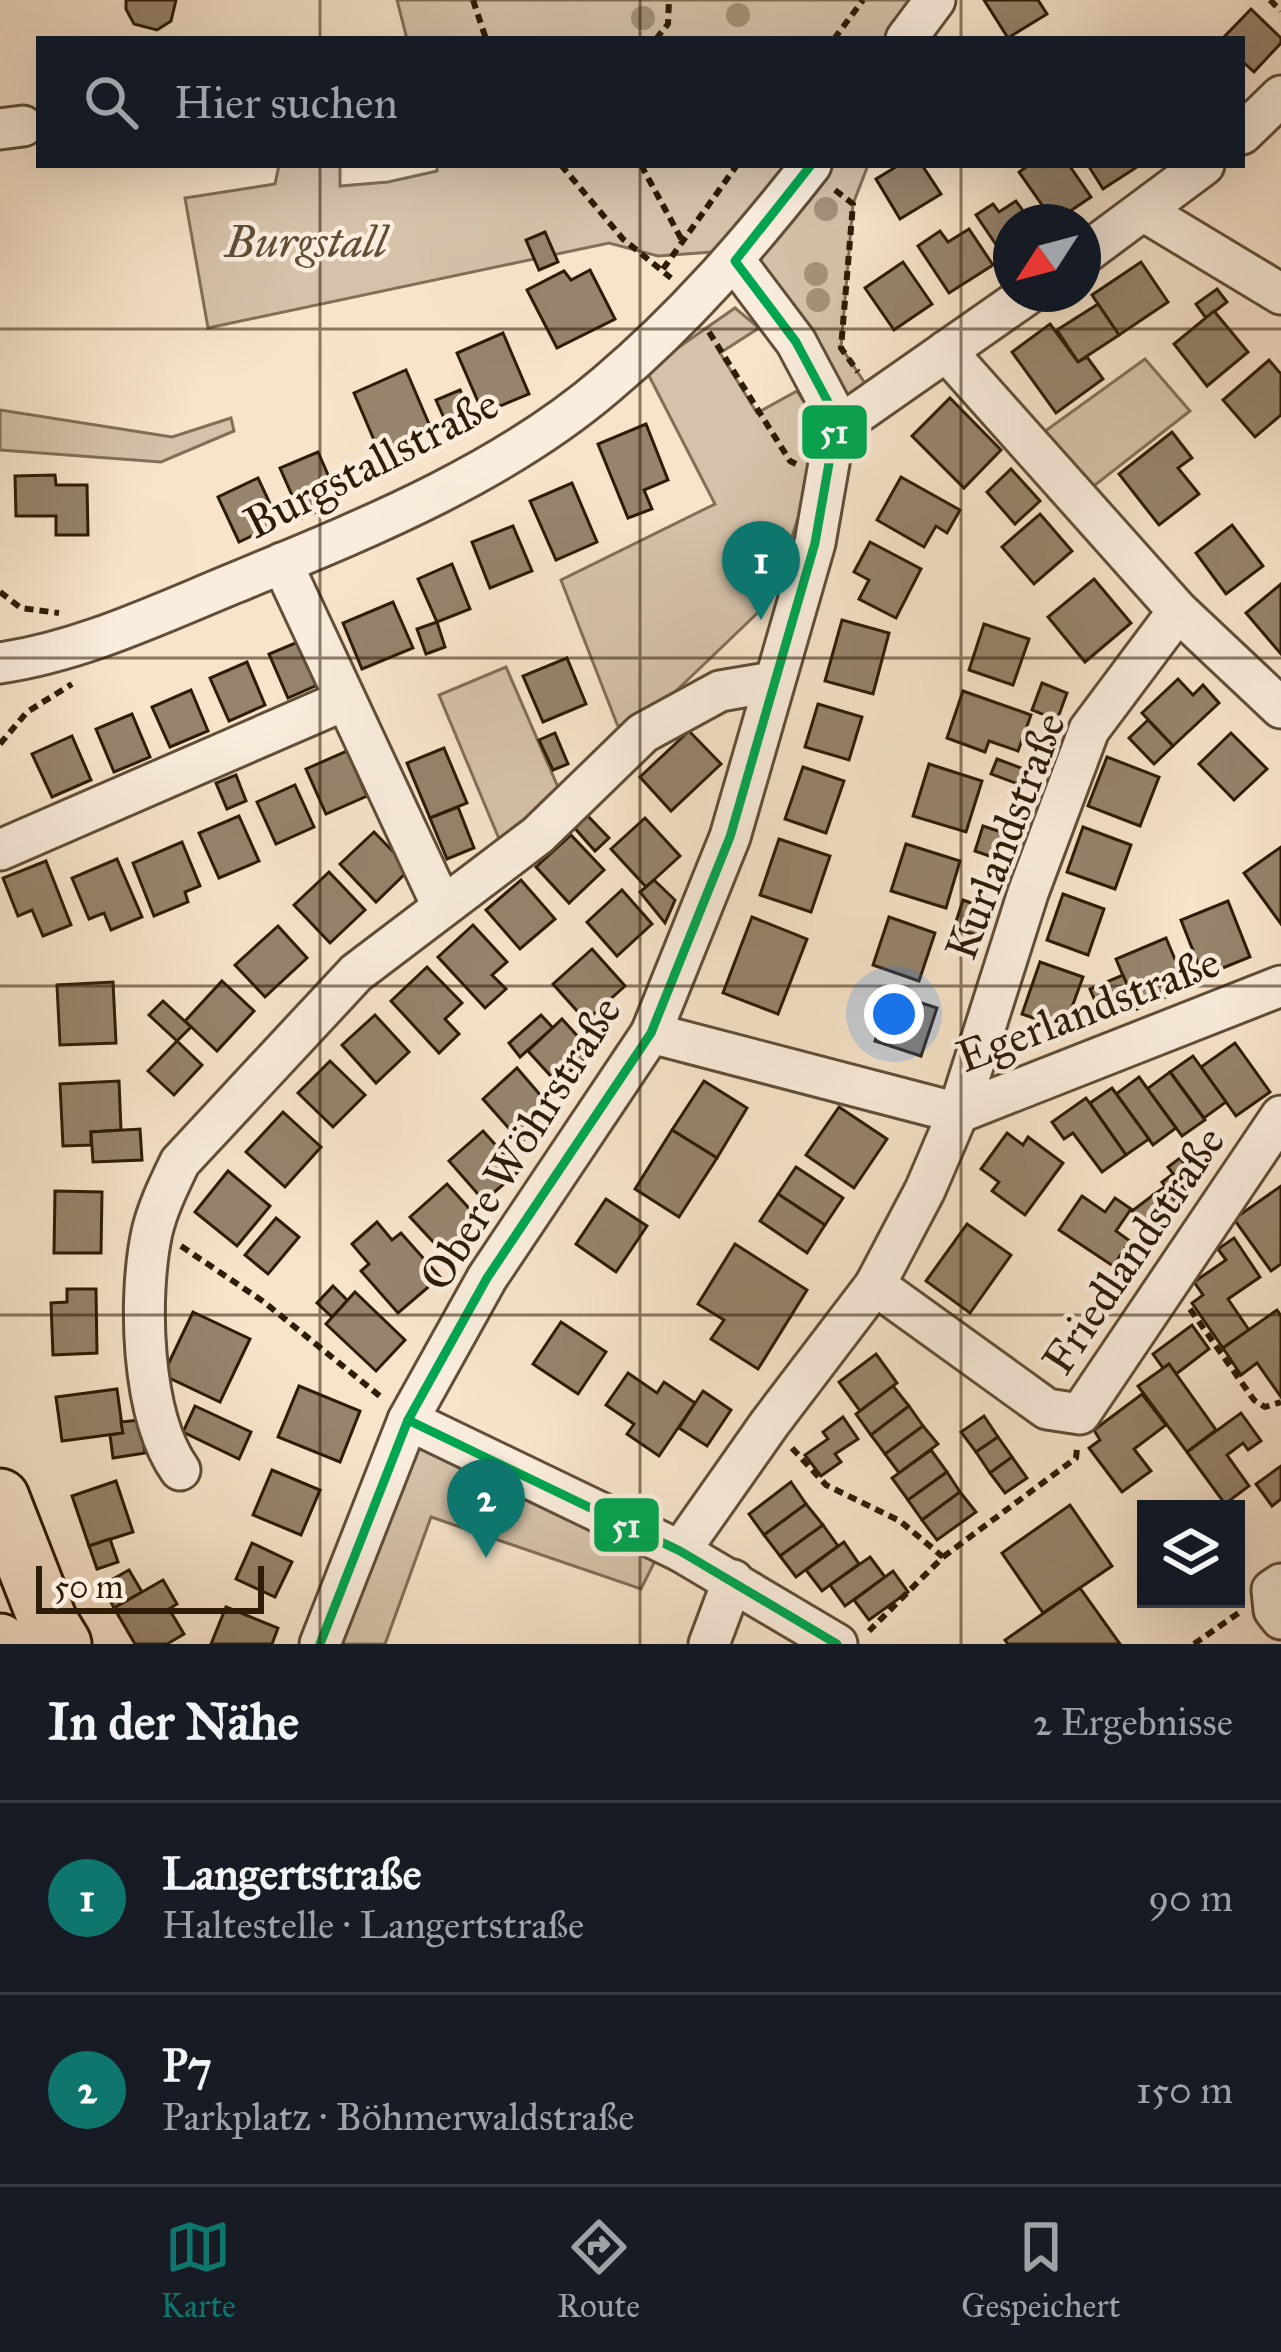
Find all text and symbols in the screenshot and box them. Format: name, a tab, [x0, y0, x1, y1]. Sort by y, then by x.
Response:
search box	[36, 36, 1245, 168]
icon: search	[78, 69, 144, 135]
text: Hier suchen	[174, 75, 398, 130]
north arrow	[993, 204, 1101, 312]
park label: Burgstall	[223, 214, 391, 269]
street label: Burgstallstraße	[235, 375, 507, 551]
line badge: 51	[800, 403, 869, 461]
text: 51	[820, 412, 848, 452]
pin: 1	[722, 521, 800, 620]
street label: Kurlandstraße	[933, 705, 1077, 967]
street label: Egerlandstraße	[949, 934, 1227, 1084]
your location	[864, 984, 924, 1044]
street label: Obere Wöhrstraße	[408, 986, 632, 1300]
street label: Friedlandstraße	[1030, 1116, 1236, 1384]
pin: 2	[447, 1459, 525, 1558]
line badge: 51	[592, 1496, 661, 1554]
map controls	[1137, 1500, 1245, 1608]
button: layers	[1137, 1500, 1245, 1608]
text: 51	[612, 1506, 640, 1546]
scale bar	[36, 1560, 264, 1613]
text: 50 m	[54, 1567, 123, 1607]
text: In der Nähe	[48, 1691, 299, 1753]
text: 2 Ergebnisse	[1033, 1698, 1233, 1746]
text: Langertstraße	[162, 1846, 421, 1901]
text: 1	[79, 1874, 95, 1922]
text: 90 m	[1148, 1874, 1233, 1922]
text: Haltestelle · Langertstraße	[162, 1901, 584, 1949]
text: P7	[162, 2038, 212, 2093]
text: 2	[77, 2066, 97, 2114]
text: 150 m	[1136, 2066, 1233, 2114]
text: Parkplatz · Böhmerwaldstraße	[162, 2093, 634, 2141]
tab: Karte	[161, 2214, 236, 2326]
tab: Route	[557, 2214, 640, 2326]
tab: Gespeichert	[961, 2214, 1120, 2326]

